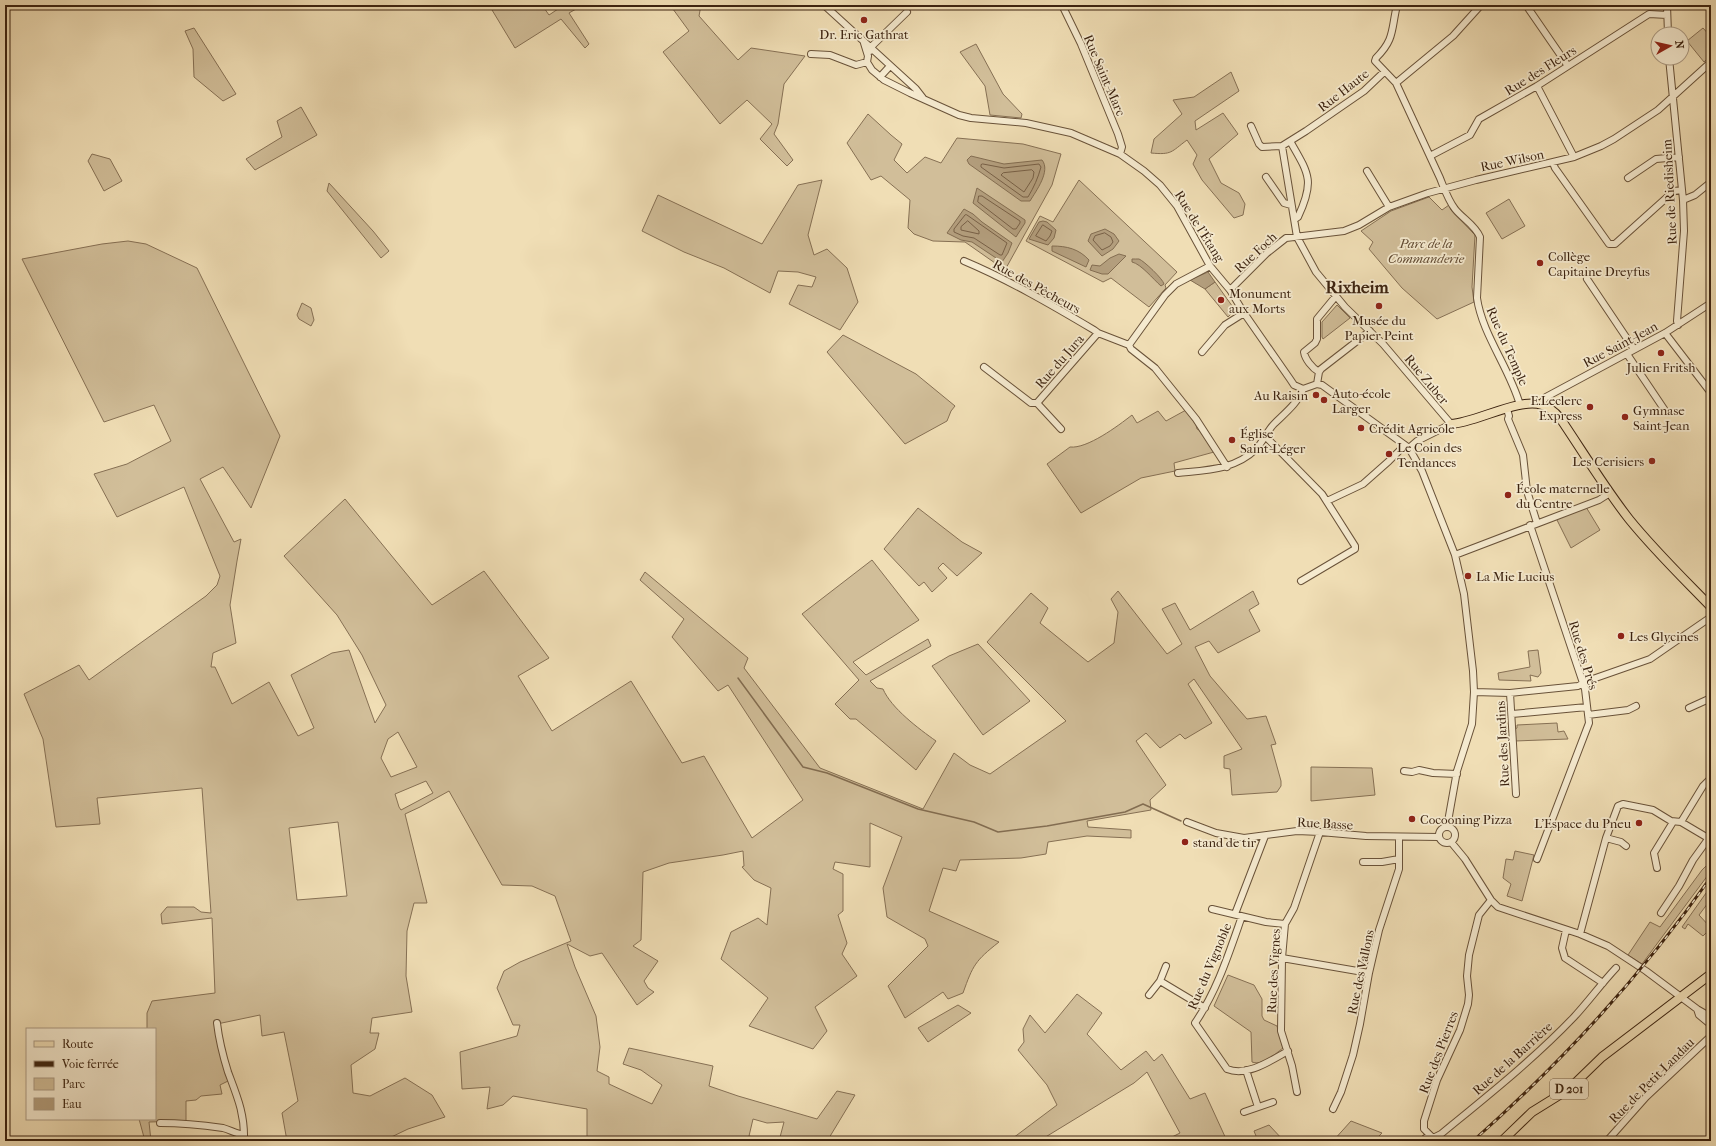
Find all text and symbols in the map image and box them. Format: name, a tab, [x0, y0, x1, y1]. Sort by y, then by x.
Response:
marker: Dr. Eric Gathrat	[859, 15, 869, 25]
north arrow	[1650, 26, 1690, 66]
place label: Dr. Eric Gathrat	[819, 27, 909, 42]
street label: Rue Saint-Marc	[1081, 32, 1129, 118]
text: N	[1672, 40, 1687, 50]
street label: Rue des Fleurs	[1502, 42, 1579, 98]
street label: Rue Haute	[1315, 66, 1372, 115]
street label: Rue de Riedisheim	[1659, 139, 1680, 245]
street label: Rue Wilson	[1479, 146, 1546, 175]
street label: Rue de l'Étang	[1172, 188, 1228, 266]
street label: Rue Foch	[1231, 229, 1280, 276]
park label: Parc de la Commanderie	[1388, 236, 1465, 266]
place label: Collège Capitaine Dreyfus	[1548, 249, 1650, 279]
street label: Rue des Pêcheurs	[990, 256, 1083, 317]
marker: Collège Capitaine Dreyfus	[1535, 258, 1545, 268]
district label: Rixheim	[1325, 277, 1389, 297]
place label: Monument aux Morts	[1229, 286, 1292, 316]
marker: Monument aux Morts	[1216, 295, 1226, 305]
marker: Musée du Papier Peint	[1374, 301, 1384, 311]
street label: Rue du Temple	[1483, 304, 1532, 388]
place label: Musée du Papier Peint	[1344, 313, 1414, 343]
street label: Rue Saint-Jean	[1580, 318, 1661, 370]
street label: Rue du Jura	[1032, 331, 1087, 391]
marker: Julien Fritsh	[1656, 348, 1666, 358]
street label: Rue Zuber	[1401, 351, 1452, 408]
place label: Julien Fritsh	[1625, 360, 1696, 375]
place label: Auto-école Larger	[1331, 386, 1391, 416]
place label: Au Raisin	[1253, 388, 1308, 403]
marker: Au Raisin	[1311, 390, 1321, 400]
place label: E.Leclerc Express	[1530, 393, 1582, 423]
marker: Auto-école Larger	[1319, 395, 1329, 405]
marker: E.Leclerc Express	[1585, 402, 1595, 412]
place label: Gymnase Saint-Jean	[1633, 403, 1690, 433]
marker: Gymnase Saint-Jean	[1620, 412, 1630, 422]
place label: Crédit Agricole	[1369, 421, 1455, 436]
marker: Crédit Agricole	[1356, 423, 1366, 433]
place label: Église Saint-Léger	[1240, 426, 1306, 456]
marker: Église Saint-Léger	[1227, 435, 1237, 445]
place label: Le Coin des Tendances	[1397, 440, 1462, 470]
marker: Le Coin des Tendances	[1384, 449, 1394, 459]
place label: Les Cerisiers	[1572, 454, 1644, 469]
marker: Les Cerisiers	[1647, 456, 1657, 466]
place label: École maternelle du Centre	[1516, 481, 1610, 511]
marker: École maternelle du Centre	[1503, 490, 1513, 500]
place label: La Mie Lucius	[1476, 569, 1554, 584]
marker: La Mie Lucius	[1463, 571, 1473, 581]
street label: Rue des Prés	[1566, 619, 1601, 692]
place label: Les Glycines	[1629, 629, 1699, 644]
marker: Les Glycines	[1616, 631, 1626, 641]
street label: Rue des Jardins	[1493, 700, 1512, 787]
place label: Cocooning Pizza	[1420, 812, 1513, 827]
marker: Cocooning Pizza	[1407, 814, 1417, 824]
street label: Rue Basse	[1297, 815, 1354, 832]
place label: L'Espace du Pneu	[1534, 816, 1632, 831]
marker: L'Espace du Pneu	[1634, 818, 1644, 828]
place label: stand de tir	[1193, 835, 1257, 850]
marker: stand de tir	[1180, 837, 1190, 847]
street label: Rue du Vignoble	[1184, 920, 1235, 1012]
street label: Rue des Vignes	[1264, 928, 1283, 1014]
street label: Rue des Vallons	[1344, 928, 1377, 1016]
street label: Rue des Pierres	[1416, 1009, 1461, 1096]
street label: Rue de la Barrière	[1469, 1018, 1556, 1098]
legend	[26, 1028, 156, 1120]
street label: Rue de Petit-Landau	[1606, 1034, 1697, 1126]
text: Route	[62, 1037, 94, 1051]
text: Voie ferrée	[61, 1057, 119, 1071]
text: Parc	[62, 1077, 85, 1091]
road number: D 201	[1550, 1079, 1588, 1099]
text: Eau	[62, 1097, 82, 1111]

